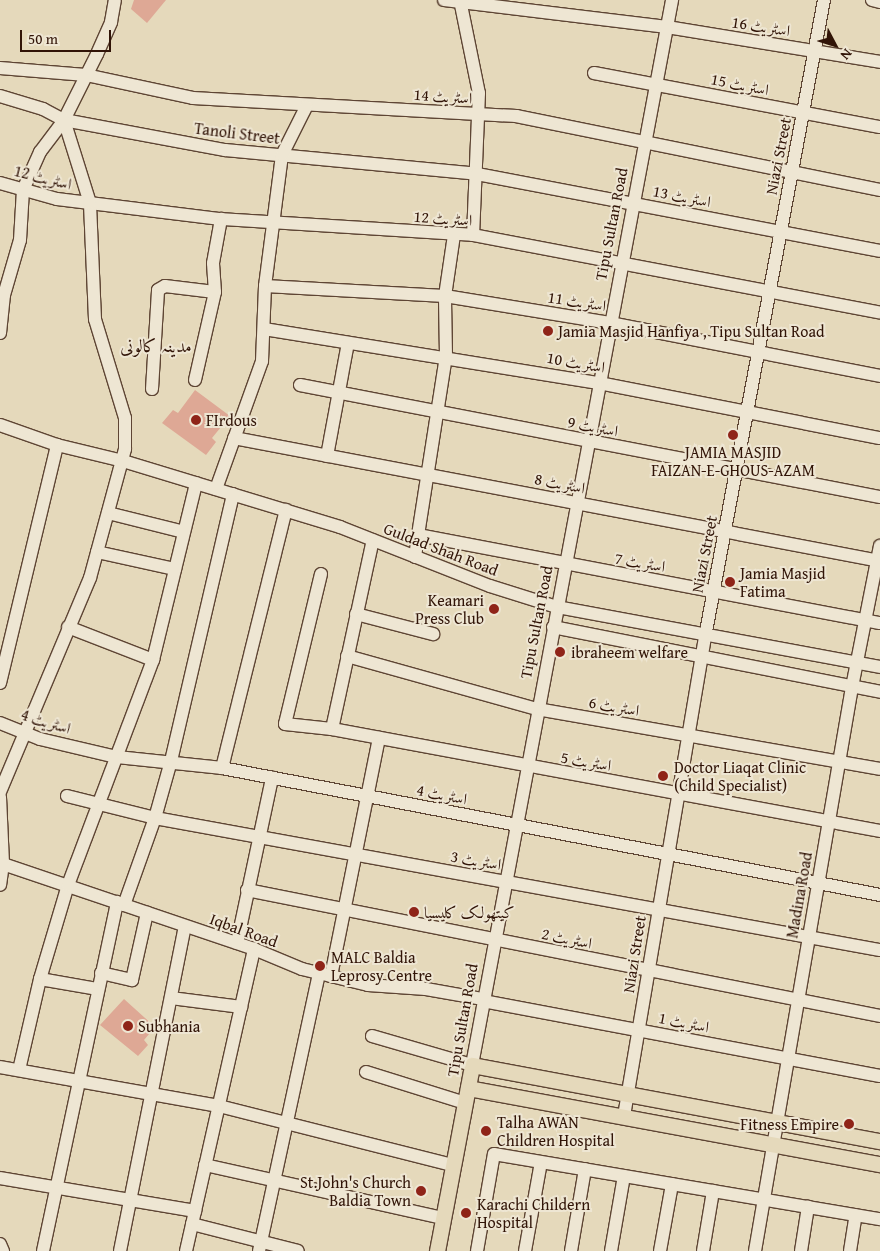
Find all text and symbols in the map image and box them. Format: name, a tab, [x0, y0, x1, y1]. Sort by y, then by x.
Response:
street label: اسٹریٹ 16	[731, 12, 791, 40]
scale bar	[22, 20, 114, 52]
north arrow	[810, 20, 860, 70]
text: 50 m	[28, 28, 58, 49]
text: N	[836, 45, 857, 65]
street label: اسٹریٹ 15	[709, 69, 771, 99]
street label: اسٹریٹ 14	[413, 84, 473, 108]
street label: Niazi Street	[761, 116, 795, 196]
street label: Tanoli Street	[193, 118, 281, 148]
street label: اسٹریٹ 12	[12, 161, 74, 193]
street label: Tipu Sultan Road	[591, 166, 631, 282]
street label: اسٹریٹ 13	[651, 181, 713, 211]
street label: اسٹریٹ 12	[413, 206, 473, 230]
street label: اسٹریٹ 11	[547, 287, 607, 315]
place label: Jamia Masjid Hanfiya , Tipu Sultan Road	[558, 321, 825, 341]
marker: Jamia Masjid Hanfiya , Tipu Sultan Road	[542, 325, 554, 337]
district label: مدینہ کالونی	[120, 335, 192, 357]
street label: اسٹریٹ 10	[545, 347, 607, 377]
place label: FIrdous	[206, 410, 257, 430]
street label: اسٹریٹ 9	[566, 412, 620, 440]
marker: FIrdous	[190, 414, 202, 426]
marker: JAMIA MASJID FAIZAN-E-GHOUS-AZAM	[727, 429, 739, 441]
place label: JAMIA MASJID FAIZAN-E-GHOUS-AZAM	[651, 442, 815, 480]
street label: اسٹریٹ 8	[533, 469, 587, 497]
street label: Niazi Street	[687, 514, 721, 594]
street label: Guldad Shah Road	[381, 518, 501, 580]
street label: اسٹریٹ 7	[613, 548, 667, 576]
place label: Jamia Masjid Fatima	[740, 563, 826, 601]
street label: Tipu Sultan Road	[516, 564, 556, 680]
marker: Jamia Masjid Fatima	[724, 576, 736, 588]
place label: Keamari Press Club	[415, 590, 484, 628]
marker: Keamari Press Club	[488, 603, 500, 615]
place label: ibraheem welfare	[571, 642, 688, 662]
marker: ibraheem welfare	[553, 645, 567, 659]
street label: اسٹریٹ 6	[587, 692, 641, 720]
street label: اسٹریٹ 4	[19, 704, 73, 738]
street label: اسٹریٹ 5	[559, 747, 613, 775]
place label: Doctor Liaqat Clinic (Child Specialist)	[674, 757, 806, 795]
marker: Doctor Liaqat Clinic (Child Specialist)	[656, 769, 670, 783]
street label: اسٹریٹ 4	[415, 780, 469, 808]
street label: اسٹریٹ 3	[449, 846, 503, 874]
street label: Madina Road	[782, 850, 816, 940]
place label: کیتھولک کلیسیا	[424, 902, 515, 922]
marker: کیتھولک کلیسیا	[408, 906, 420, 918]
street label: Iqbal Road	[208, 909, 280, 951]
street label: Niazi Street	[618, 914, 650, 994]
street label: اسٹریٹ 2	[540, 923, 594, 953]
place label: MALC Baldia Leprosy Centre	[331, 947, 432, 985]
marker: MALC Baldia Leprosy Centre	[313, 959, 327, 973]
street label: Tipu Sultan Road	[443, 962, 481, 1078]
street label: اسٹریٹ 1	[657, 1008, 711, 1036]
place label: Subhania	[138, 1016, 200, 1036]
marker: Subhania	[122, 1020, 134, 1032]
place label: Talha AWAN Children Hospital	[497, 1112, 615, 1150]
place label: Fitness Empire	[740, 1114, 839, 1134]
marker: Fitness Empire	[843, 1118, 855, 1130]
marker: Talha AWAN Children Hospital	[479, 1124, 493, 1138]
place label: St.John's Church Baldia Town	[300, 1172, 411, 1210]
marker: St.John's Church Baldia Town	[415, 1185, 427, 1197]
place label: Karachi Childern Hospital	[477, 1194, 590, 1232]
marker: Karachi Childern Hospital	[459, 1206, 473, 1220]

